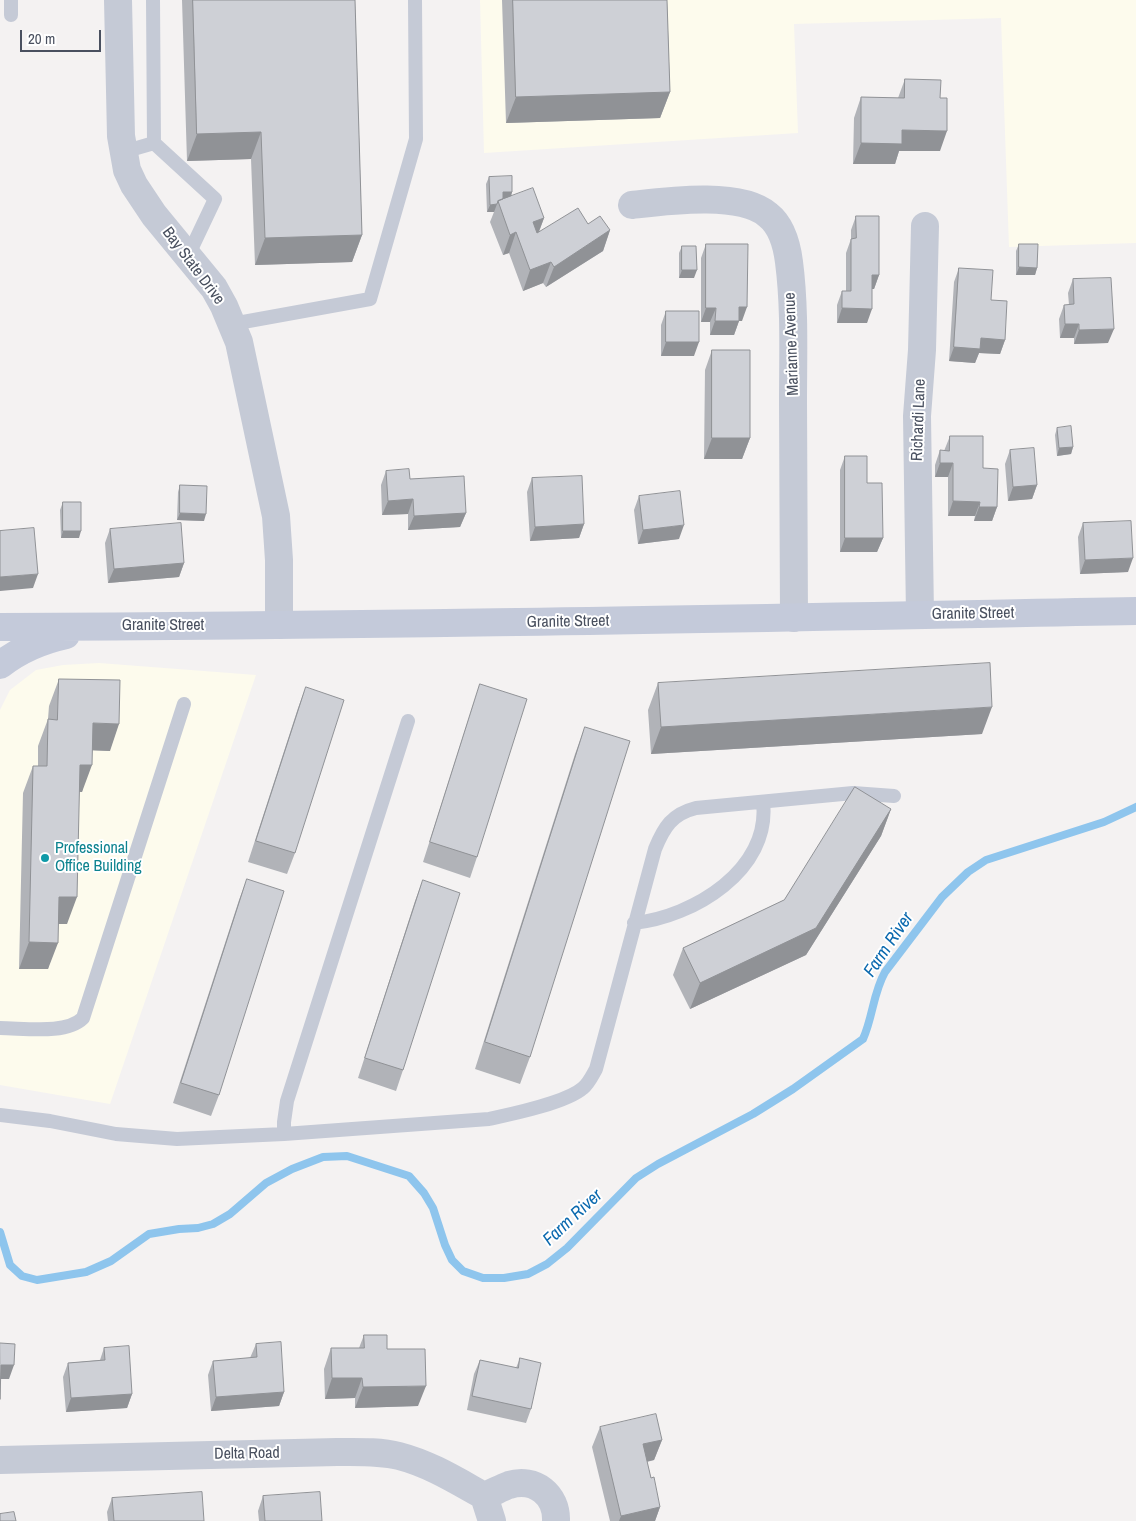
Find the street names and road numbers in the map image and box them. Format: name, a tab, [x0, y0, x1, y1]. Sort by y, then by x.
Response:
street label: Bay State Drive	[158, 224, 228, 308]
street label: Marianne Avenue	[781, 292, 803, 396]
street label: Richardi Lane	[908, 378, 930, 462]
street label: Granite Street	[932, 604, 1014, 624]
street label: Granite Street	[527, 612, 609, 632]
street label: Granite Street	[122, 616, 204, 636]
street label: Delta Road	[214, 1444, 280, 1464]

